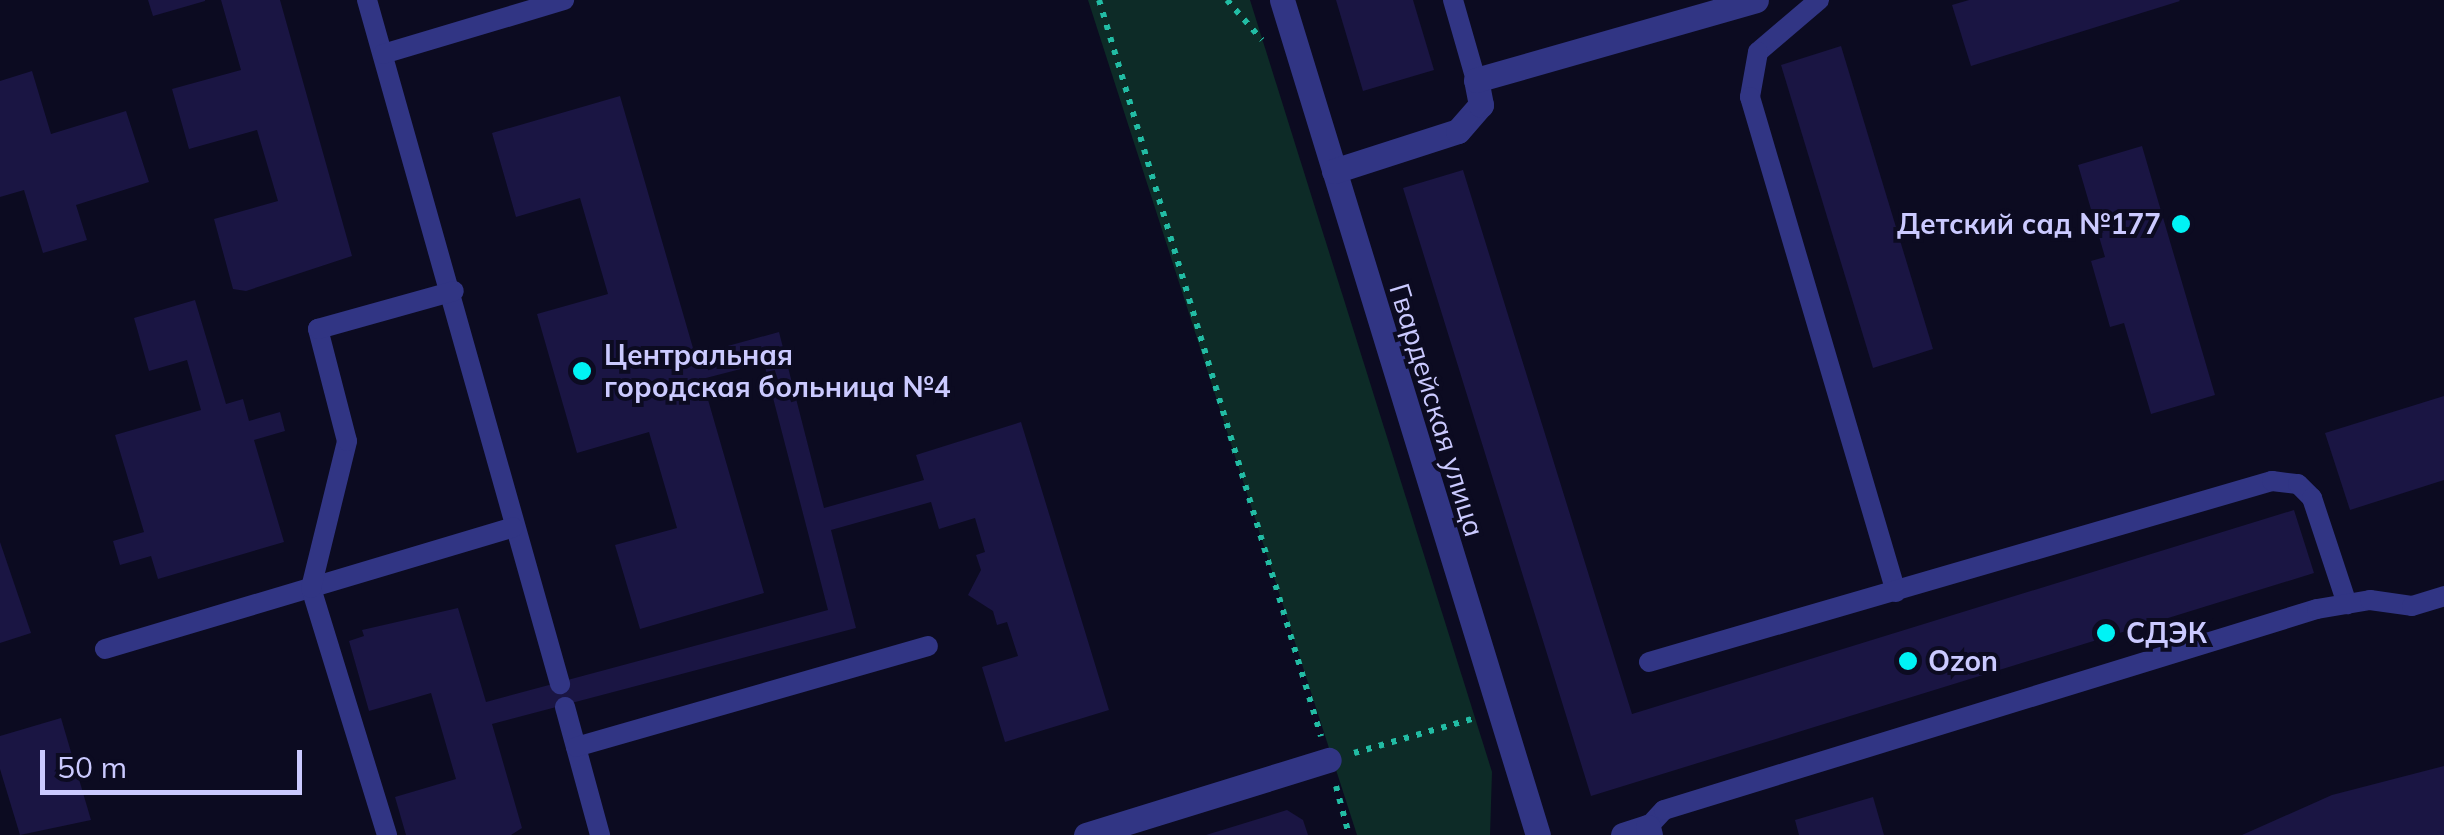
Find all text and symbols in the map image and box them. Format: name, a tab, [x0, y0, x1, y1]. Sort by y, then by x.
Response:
place label: Детский сад №177	[1897, 207, 2161, 241]
marker: Детский сад №177	[2170, 213, 2192, 235]
street label: Гвардейская улица	[1383, 279, 1491, 541]
place label: Центральная городская больница №4	[604, 338, 951, 404]
marker: Центральная городская больница №4	[569, 358, 595, 384]
place label: СДЭК	[2126, 616, 2207, 650]
marker: СДЭК	[2095, 622, 2117, 644]
place label: Ozon	[1928, 644, 1998, 678]
marker: Ozon	[1897, 650, 1919, 672]
scale bar	[45, 730, 308, 792]
text: 50 m	[57, 748, 127, 786]

